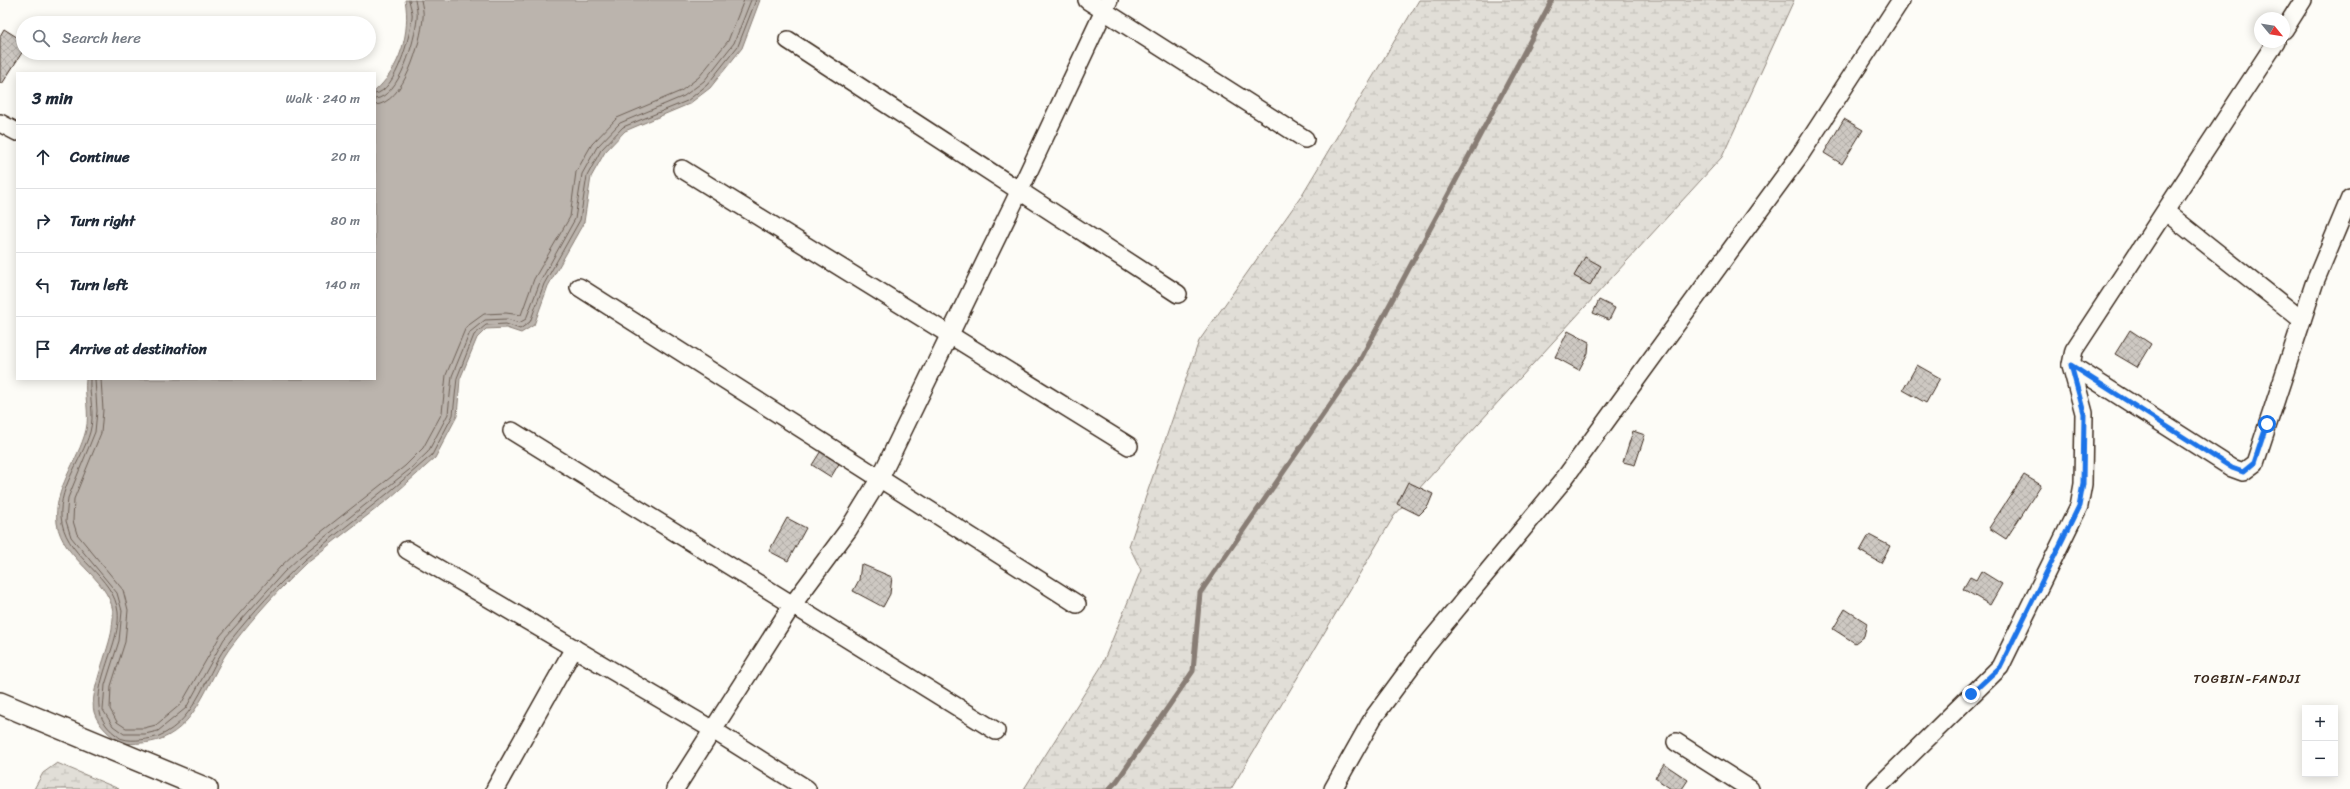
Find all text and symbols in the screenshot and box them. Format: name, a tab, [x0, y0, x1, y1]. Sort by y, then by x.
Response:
north arrow	[2254, 12, 2290, 48]
search box	[16, 16, 376, 60]
text: Search here	[62, 25, 141, 51]
icon: search	[30, 27, 52, 49]
text: 3 min	[32, 83, 73, 113]
text: Walk · 240 m	[285, 87, 360, 110]
text: Continue	[70, 144, 130, 170]
text: 20 m	[331, 145, 360, 168]
icon: ahead	[32, 146, 54, 168]
text: Turn right	[70, 208, 135, 234]
text: 80 m	[331, 209, 360, 232]
icon: right	[32, 210, 54, 232]
text: Turn left	[70, 272, 128, 298]
text: 140 m	[325, 273, 360, 296]
icon: left	[32, 274, 54, 296]
text: Arrive at destination	[70, 336, 207, 362]
icon: arrive	[32, 338, 54, 360]
route start	[2258, 415, 2276, 433]
district label: TOGBIN-FANDJI	[2193, 667, 2301, 690]
route end	[1962, 685, 1980, 703]
map controls	[2302, 705, 2338, 777]
button: +	[2302, 705, 2338, 741]
button: −	[2302, 741, 2338, 777]

